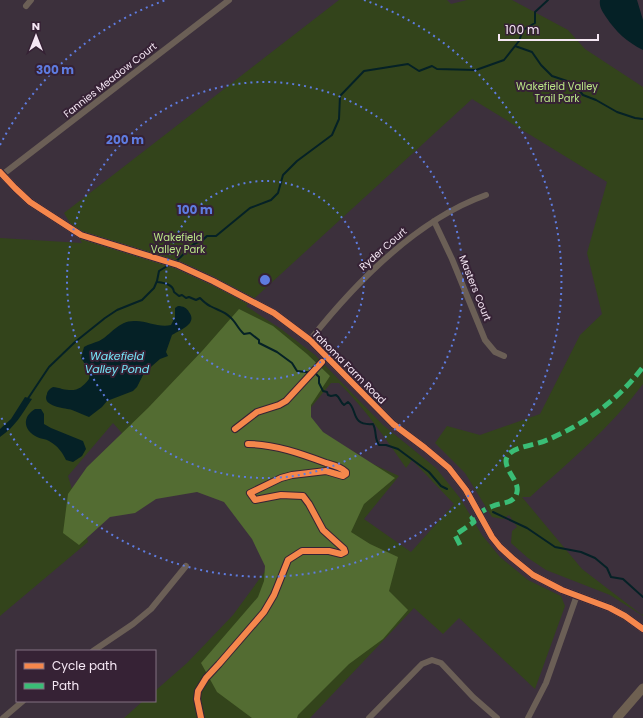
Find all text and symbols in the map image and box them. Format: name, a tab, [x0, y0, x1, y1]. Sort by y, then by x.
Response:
north arrow	[16, 16, 56, 56]
scale bar	[499, 16, 598, 42]
text: N	[32, 18, 40, 34]
text: 100 m	[505, 21, 539, 38]
street label: Fannies Meadow Court	[60, 39, 160, 121]
text: 300 m	[36, 61, 74, 78]
park label: Wakefield Valley Trail Park	[516, 79, 598, 106]
text: 200 m	[106, 131, 144, 148]
text: 100 m	[177, 201, 213, 218]
street label: Ryder Court	[356, 224, 410, 274]
park label: Wakefield Valley Park	[151, 230, 206, 257]
street label: Masters Court	[455, 253, 495, 324]
centre of rings	[258, 273, 272, 287]
street label: Tahoma Farm Road	[309, 327, 389, 407]
water label: Wakefield Valley Pond	[85, 348, 150, 377]
legend	[16, 650, 156, 702]
text: Cycle path	[52, 657, 117, 674]
text: Path	[52, 677, 79, 694]

